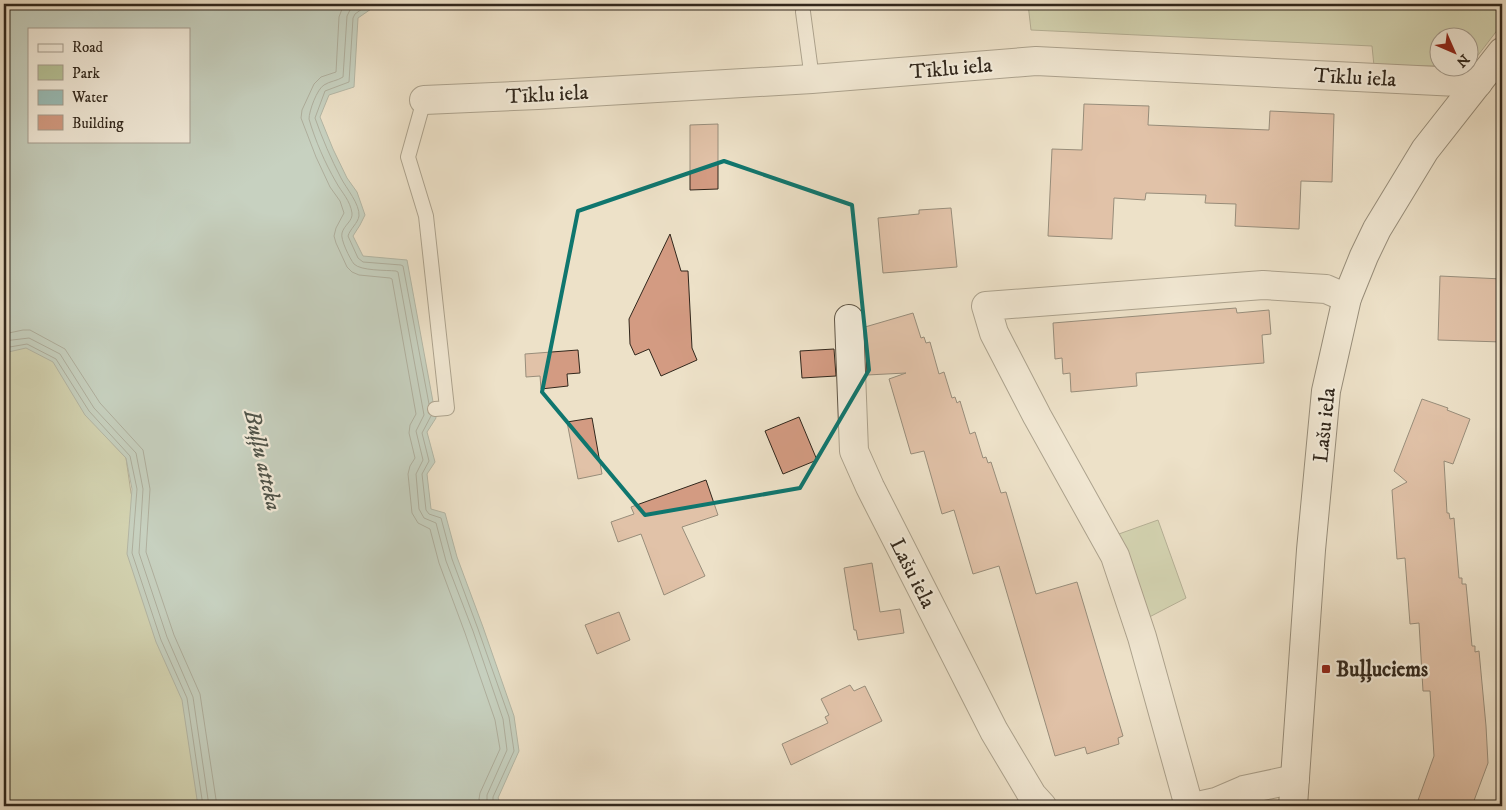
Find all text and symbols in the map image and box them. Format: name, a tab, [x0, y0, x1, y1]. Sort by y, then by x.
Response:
legend	[28, 28, 190, 142]
north arrow	[1428, 28, 1478, 78]
text: Road	[72, 38, 104, 57]
text: N	[1452, 50, 1473, 71]
street label: Tīklu iela	[909, 52, 993, 86]
street label: Tīklu iela	[1313, 63, 1397, 93]
text: Park	[72, 64, 101, 83]
street label: Tīklu iela	[505, 80, 589, 110]
text: Water	[71, 88, 108, 107]
text: Building	[72, 114, 124, 133]
street label: Lašu iela	[1308, 386, 1342, 464]
water label: Buļļu atteka	[238, 406, 287, 513]
street label: Lašu iela	[883, 534, 941, 613]
place label: Buļļuciems	[1336, 657, 1428, 683]
marker: Buļļuciems	[1320, 663, 1332, 675]

